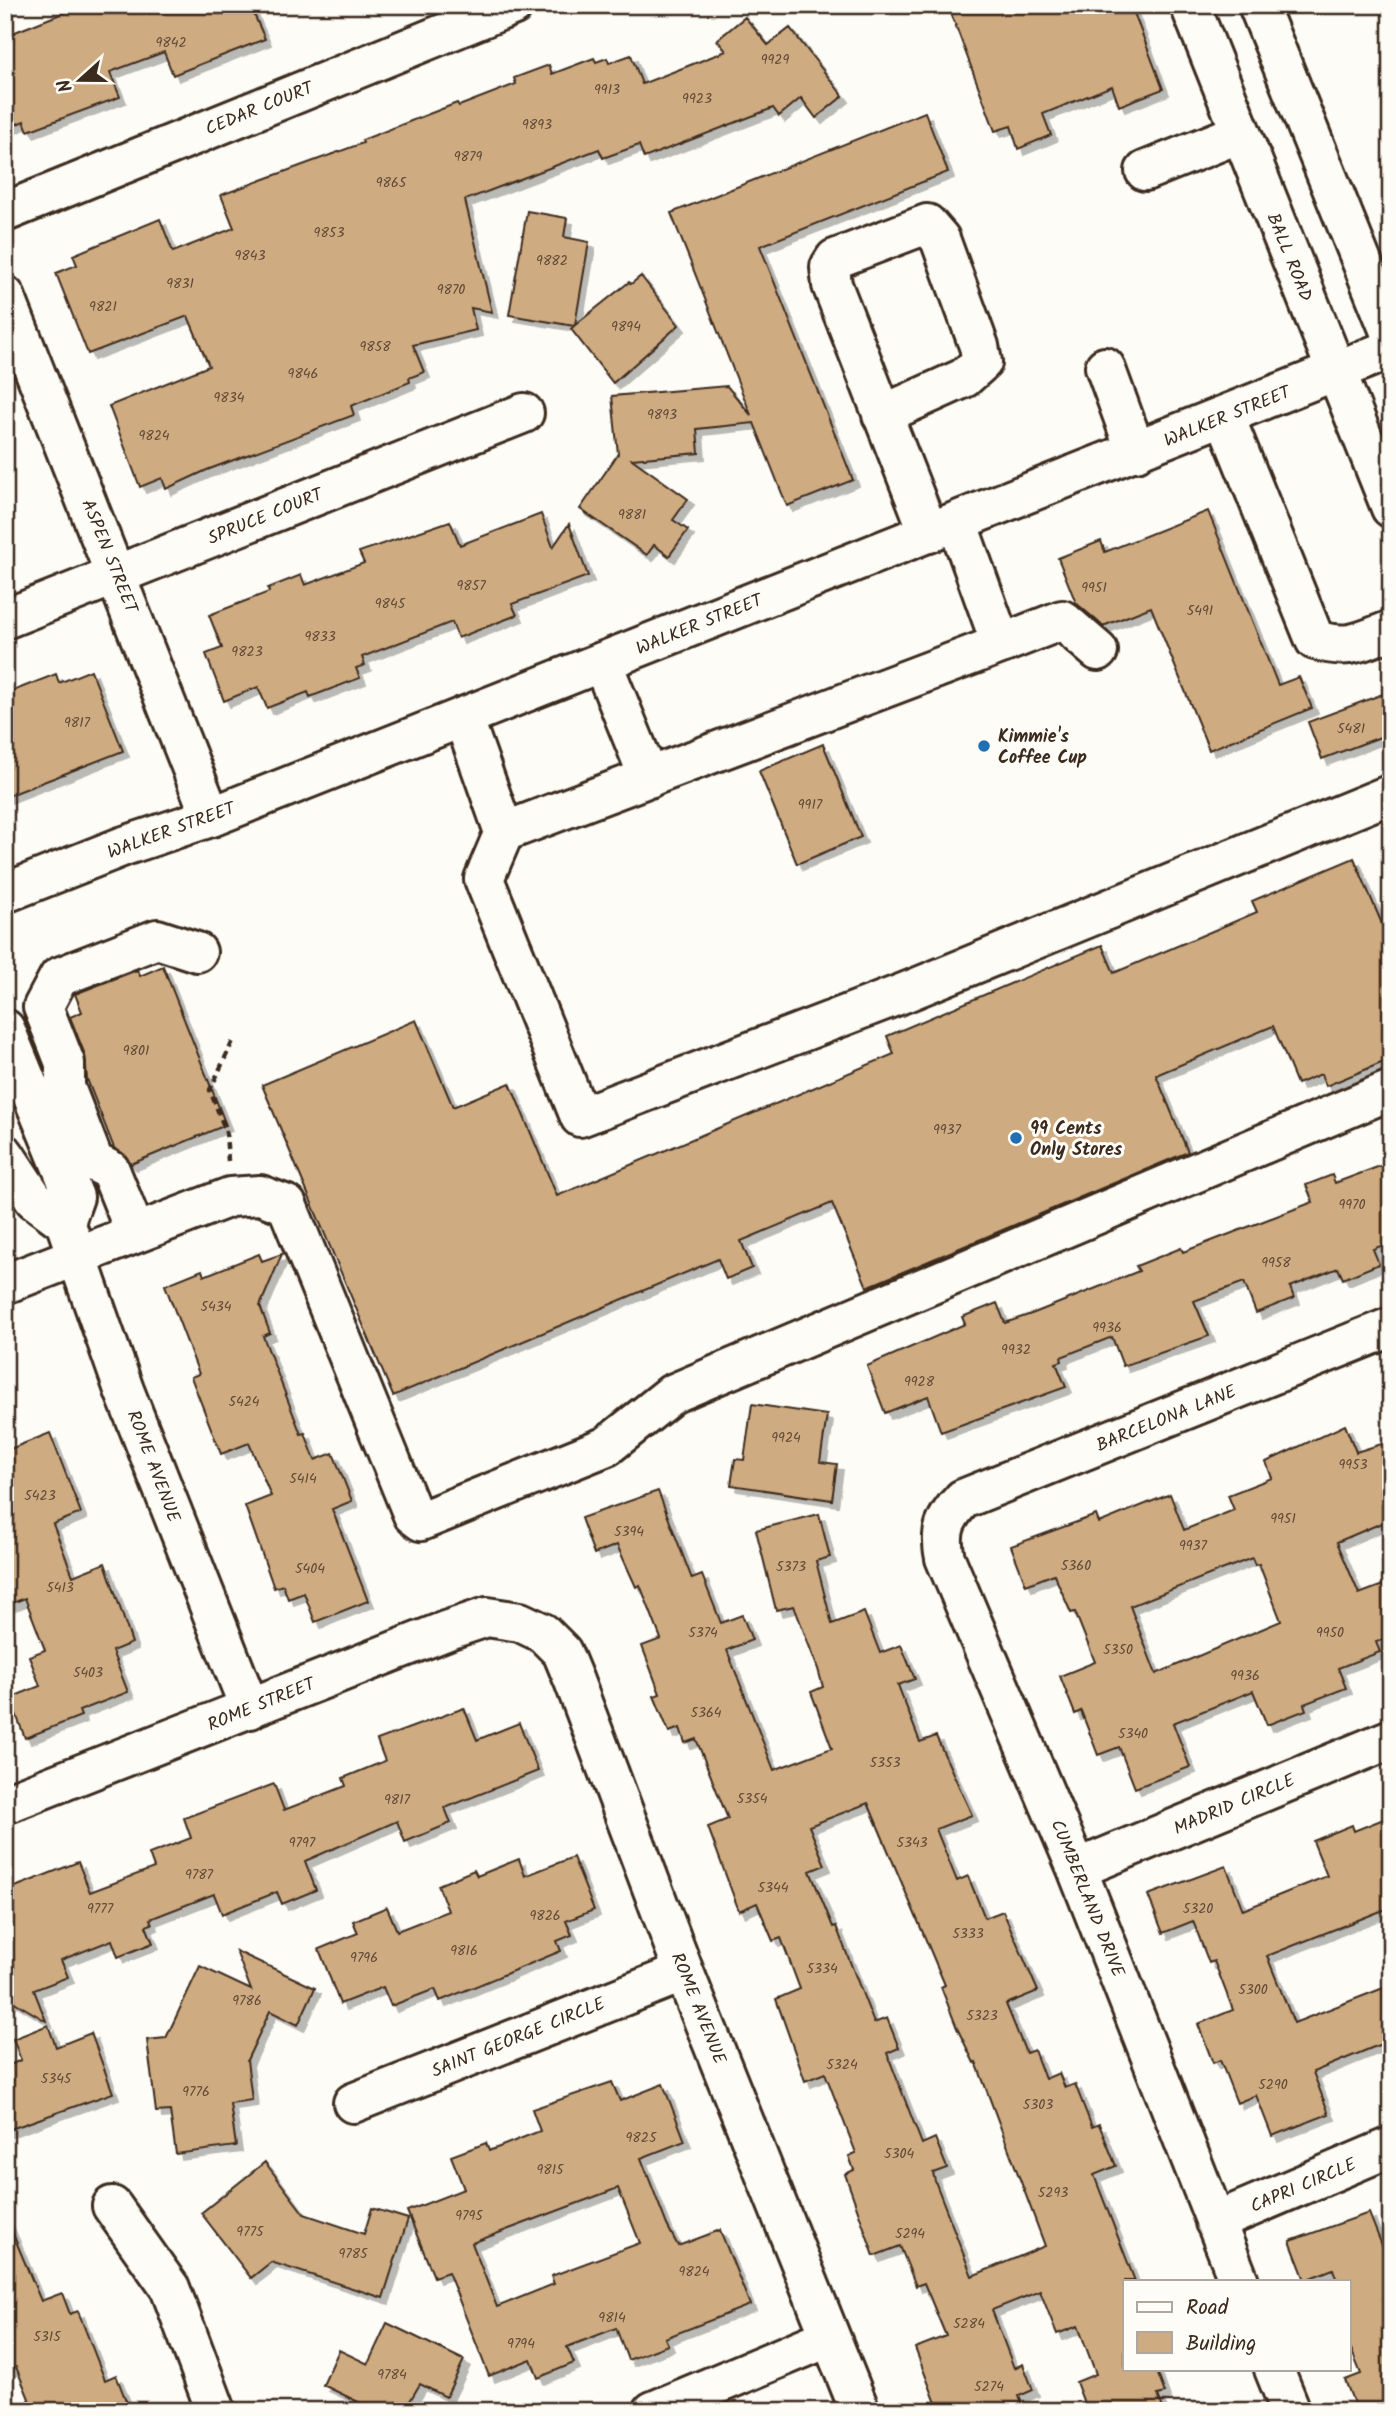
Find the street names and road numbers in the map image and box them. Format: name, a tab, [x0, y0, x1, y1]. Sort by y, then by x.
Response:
street label: CEDAR COURT	[201, 74, 319, 144]
street label: BALL ROAD	[1258, 209, 1320, 307]
street label: WALKER STREET	[1160, 378, 1296, 456]
street label: SPRUCE COURT	[204, 481, 329, 554]
street label: ASPEN STREET	[73, 495, 145, 619]
street label: WALKER STREET	[632, 586, 768, 664]
street label: WALKER STREET	[104, 794, 241, 868]
street label: BARCELONA LANE	[1092, 1378, 1241, 1461]
street label: ROME AVENUE	[118, 1406, 187, 1527]
street label: ROME STREET	[203, 1670, 321, 1740]
street label: MADRID CIRCLE	[1169, 1767, 1300, 1844]
street label: CUMBERLAND DRIVE	[1042, 1815, 1132, 1982]
street label: ROME AVENUE	[662, 1948, 733, 2069]
street label: SAINT GEORGE CIRCLE	[427, 1990, 610, 2086]
street label: CAPRI CIRCLE	[1246, 2151, 1362, 2222]

